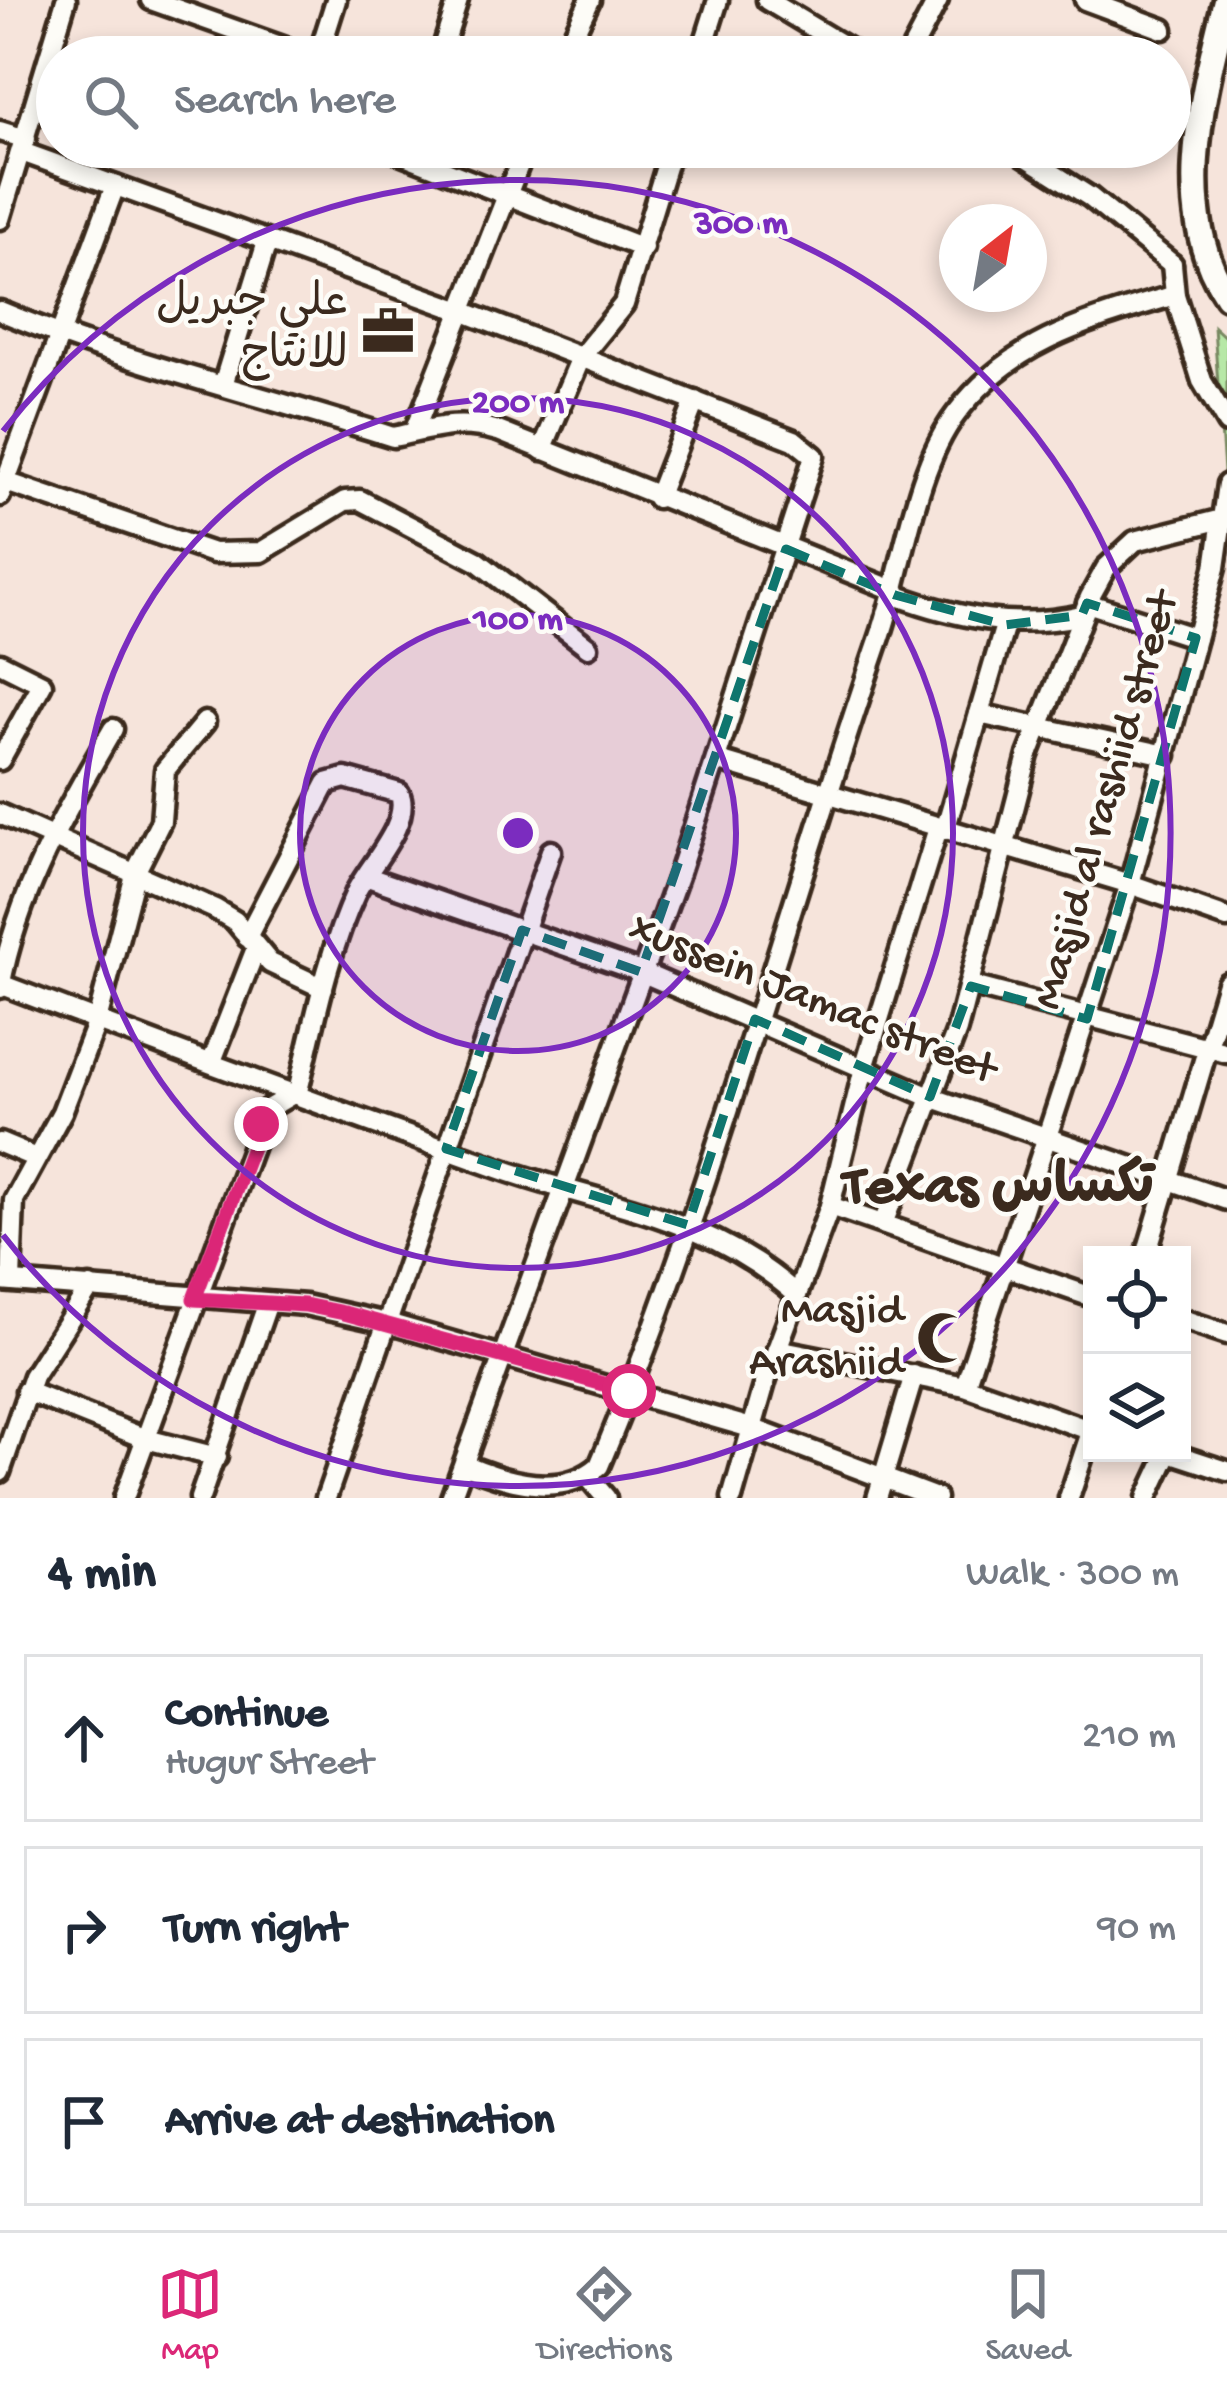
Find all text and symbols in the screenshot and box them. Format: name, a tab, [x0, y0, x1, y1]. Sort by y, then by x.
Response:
search box	[36, 36, 1191, 168]
icon: search	[78, 69, 144, 135]
text: Search here	[174, 76, 396, 129]
text: 300 m	[693, 204, 788, 247]
north arrow	[939, 204, 1047, 312]
place label: علي جبريل للانتاج	[156, 279, 348, 384]
office icon: علي جبريل للانتاج	[359, 302, 417, 360]
text: 200 m	[472, 383, 565, 426]
street label: Masjid al rashiid street	[1023, 583, 1194, 1016]
text: 100 m	[471, 600, 563, 643]
centre of rings	[497, 812, 539, 854]
street label: xussein Jamac street	[621, 903, 1006, 1100]
route end	[234, 1097, 288, 1151]
district label: Texas تكساس	[839, 1155, 1157, 1224]
map controls	[1083, 1246, 1191, 1462]
button: locate	[1083, 1246, 1191, 1354]
place label: Masjid Arashiid	[749, 1286, 907, 1391]
mosque icon: Masjid Arashiid	[914, 1309, 972, 1367]
button: layers	[1083, 1354, 1191, 1462]
route start	[602, 1364, 656, 1418]
text: 4 min	[48, 1546, 156, 1606]
text: Walk · 300 m	[966, 1553, 1179, 1599]
text: Continue	[165, 1689, 328, 1742]
icon: ahead	[51, 1705, 117, 1771]
text: 210 m	[1082, 1715, 1176, 1761]
text: Hugur Street	[165, 1742, 373, 1788]
icon: right	[51, 1897, 117, 1963]
text: Turn right	[165, 1904, 345, 1957]
text: 90 m	[1097, 1907, 1176, 1953]
icon: arrive	[51, 2089, 117, 2155]
text: Arrive at destination	[165, 2096, 554, 2149]
tab: Map	[157, 2261, 223, 2371]
tab: Directions	[537, 2261, 671, 2371]
tab: Saved	[985, 2261, 1070, 2371]

